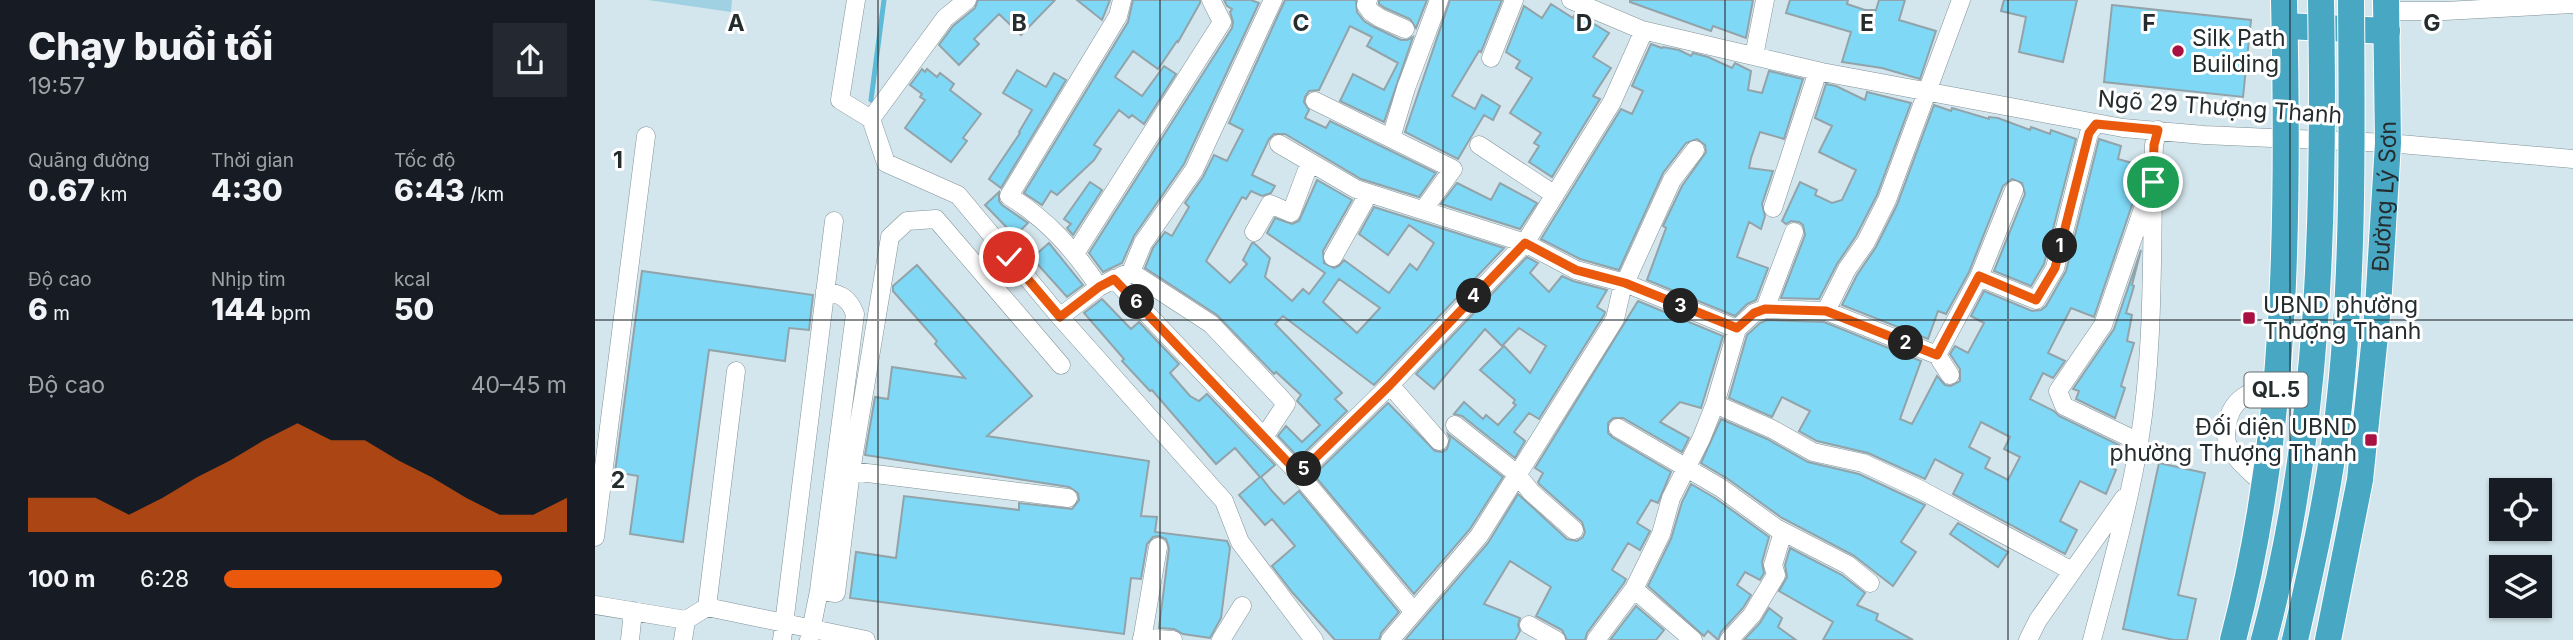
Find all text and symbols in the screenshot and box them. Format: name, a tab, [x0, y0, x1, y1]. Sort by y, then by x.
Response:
text: A	[727, 9, 745, 37]
text: B	[1011, 9, 1027, 37]
text: C	[1292, 9, 1310, 37]
text: D	[1576, 9, 1592, 37]
text: E	[1860, 9, 1874, 37]
text: F	[2142, 9, 2156, 37]
text: G	[2423, 9, 2441, 37]
text: Chạy buổi tối	[28, 23, 273, 69]
button: share	[493, 23, 567, 97]
place label: Silk Path Building	[2192, 24, 2286, 78]
marker: Silk Path Building	[2170, 43, 2186, 59]
text: 19:57	[28, 72, 85, 100]
street label: Ngõ 29 Thượng Thanh	[2097, 84, 2343, 130]
street label: Đường Lý Sơn	[2366, 121, 2402, 272]
text: 1	[613, 146, 623, 174]
text: Quãng đường	[28, 149, 150, 172]
text: Thời gian	[211, 149, 294, 172]
text: Tốc độ	[394, 149, 455, 172]
pin	[2123, 152, 2183, 212]
icon: arrive	[2134, 163, 2172, 201]
text: 0.67	[28, 172, 95, 208]
text: 4:30	[211, 172, 283, 208]
text: 6:43	[394, 172, 465, 208]
text: km	[95, 183, 127, 206]
text: /km	[465, 183, 504, 206]
pin	[979, 227, 1039, 287]
pin: 1	[2043, 229, 2077, 264]
text: 1	[2055, 234, 2064, 257]
icon: check	[990, 238, 1028, 276]
text: Độ cao	[28, 268, 92, 291]
text: Nhịp tim	[211, 268, 286, 291]
text: kcal	[394, 268, 430, 291]
pin: 4	[1457, 278, 1491, 314]
pin: 6	[1119, 284, 1155, 320]
text: 4	[1467, 284, 1480, 307]
pin: 3	[1663, 288, 1699, 324]
text: 6	[1130, 290, 1143, 313]
text: 6	[28, 291, 48, 327]
text: 144	[211, 291, 266, 327]
text: 50	[394, 291, 434, 327]
place label: UBND phường Thượng Thanh	[2263, 291, 2421, 345]
text: 3	[1674, 294, 1687, 317]
text: m	[48, 302, 70, 325]
text: bpm	[266, 302, 311, 325]
marker: UBND phường Thượng Thanh	[2241, 310, 2257, 326]
pin: 2	[1889, 326, 1923, 360]
text: 2	[1900, 331, 1911, 354]
text: Độ cao	[28, 371, 105, 399]
text: 40–45 m	[471, 371, 567, 399]
road number: QL.5	[2245, 372, 2307, 408]
place label: Đối diện UBND phường Thượng Thanh	[2110, 413, 2357, 467]
marker: Đối diện UBND phường Thượng Thanh	[2363, 432, 2379, 448]
pin: 5	[1287, 452, 1321, 486]
text: 5	[1297, 457, 1310, 480]
text: 2	[611, 466, 625, 494]
map controls	[2489, 478, 2552, 618]
button: locate	[2489, 478, 2552, 541]
button: layers	[2489, 555, 2552, 618]
text: 100 m	[28, 565, 95, 593]
text: 6:28	[140, 565, 189, 593]

